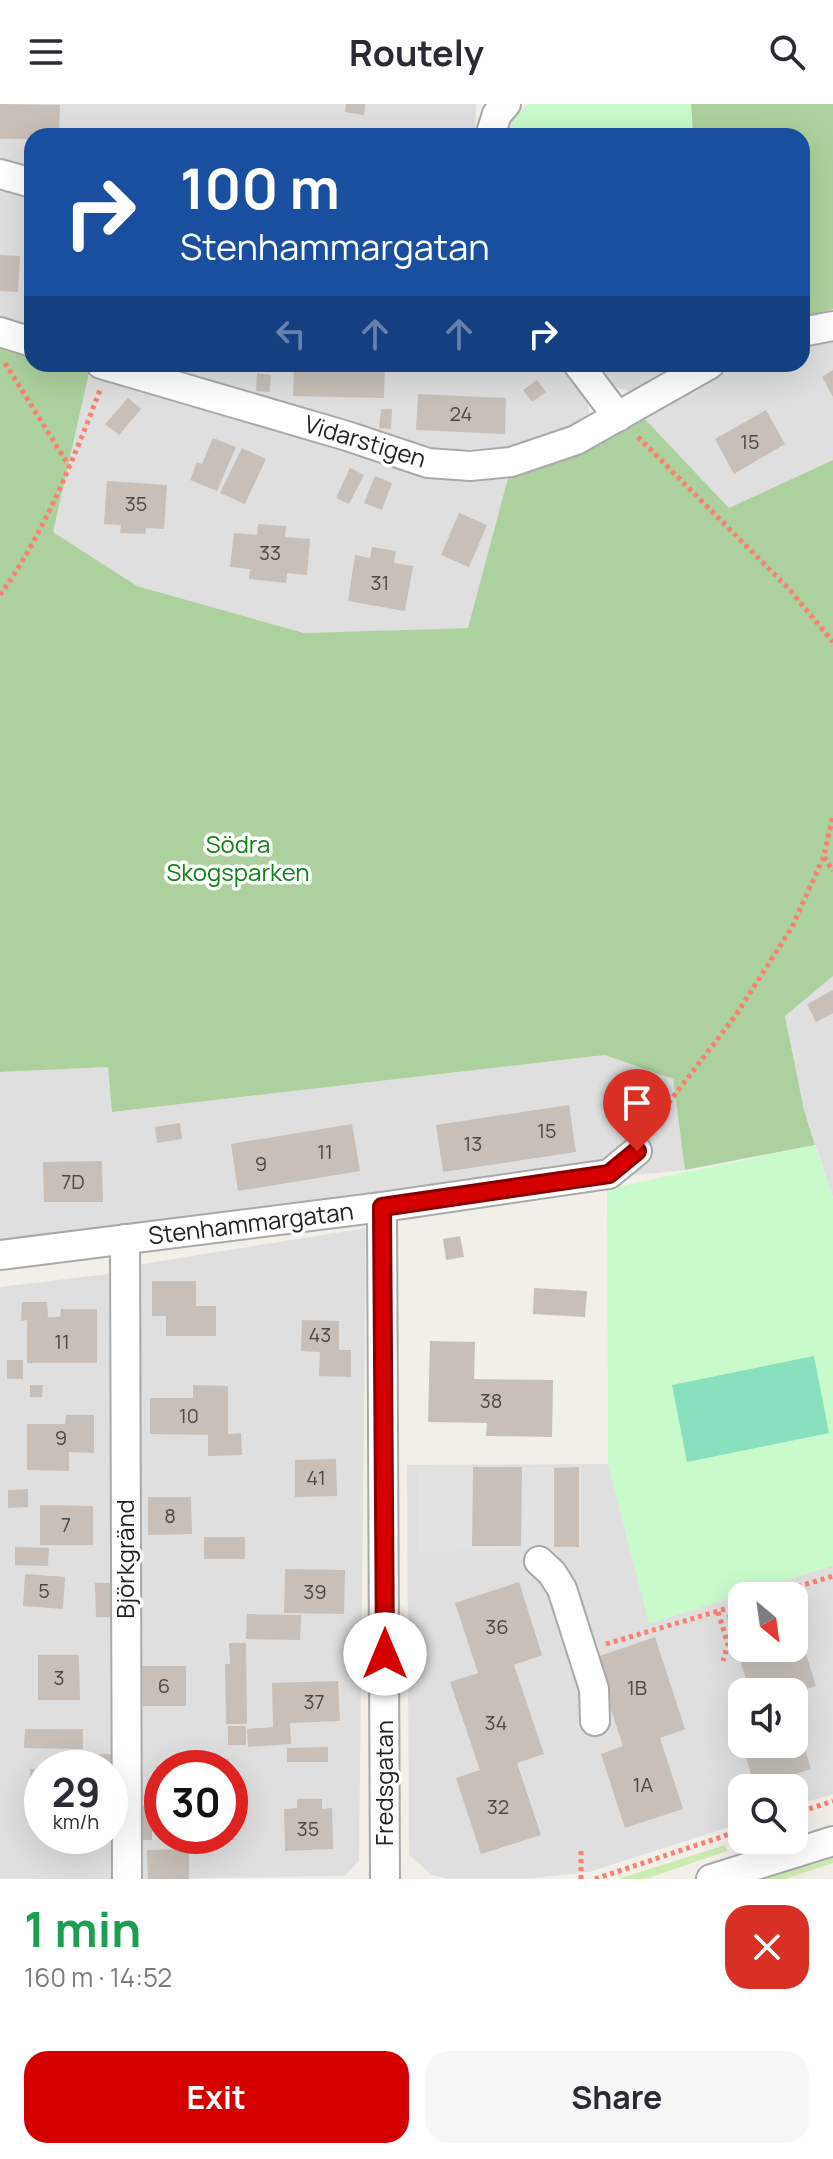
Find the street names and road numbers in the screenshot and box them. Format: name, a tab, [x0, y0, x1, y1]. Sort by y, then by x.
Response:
street label: Vidarstigen	[301, 406, 430, 475]
street label: Stenhammargatan	[146, 1194, 355, 1251]
street label: Björkgränd	[108, 1499, 141, 1619]
street label: Fredsgatan	[367, 1720, 400, 1846]

